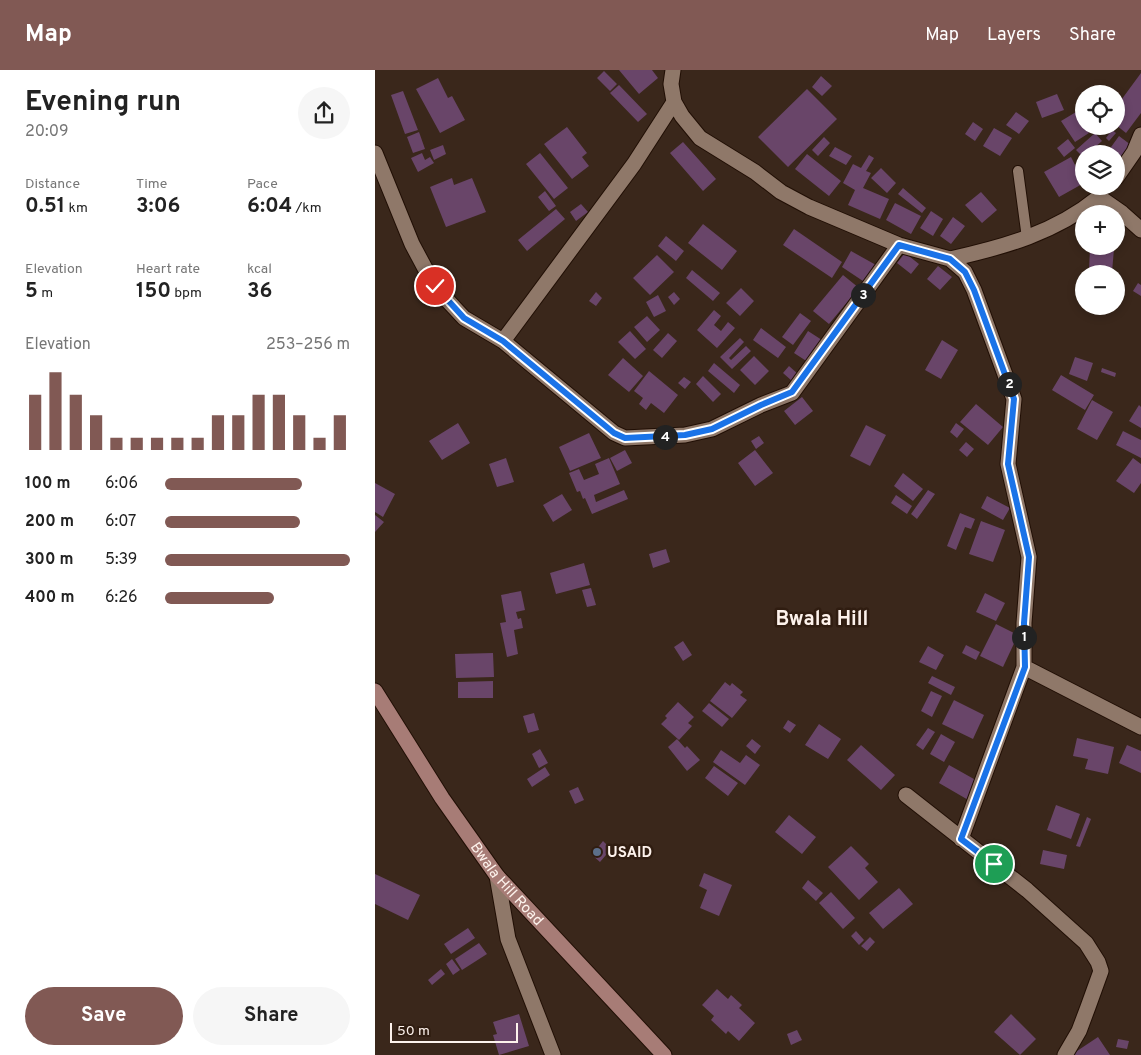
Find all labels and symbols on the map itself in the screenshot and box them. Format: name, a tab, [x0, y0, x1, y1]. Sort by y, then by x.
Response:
pin	[414, 265, 456, 307]
pin: 3	[851, 282, 875, 308]
pin: 2	[997, 372, 1021, 396]
pin: 4	[653, 424, 677, 450]
district label: Bwala Hill	[776, 607, 868, 633]
pin: 1	[1011, 624, 1037, 650]
street label: Bwala Hill Road	[465, 839, 547, 930]
pin	[973, 843, 1015, 885]
place label: USAID	[607, 844, 652, 863]
marker: USAID	[591, 846, 603, 858]
scale bar	[390, 1020, 517, 1043]

